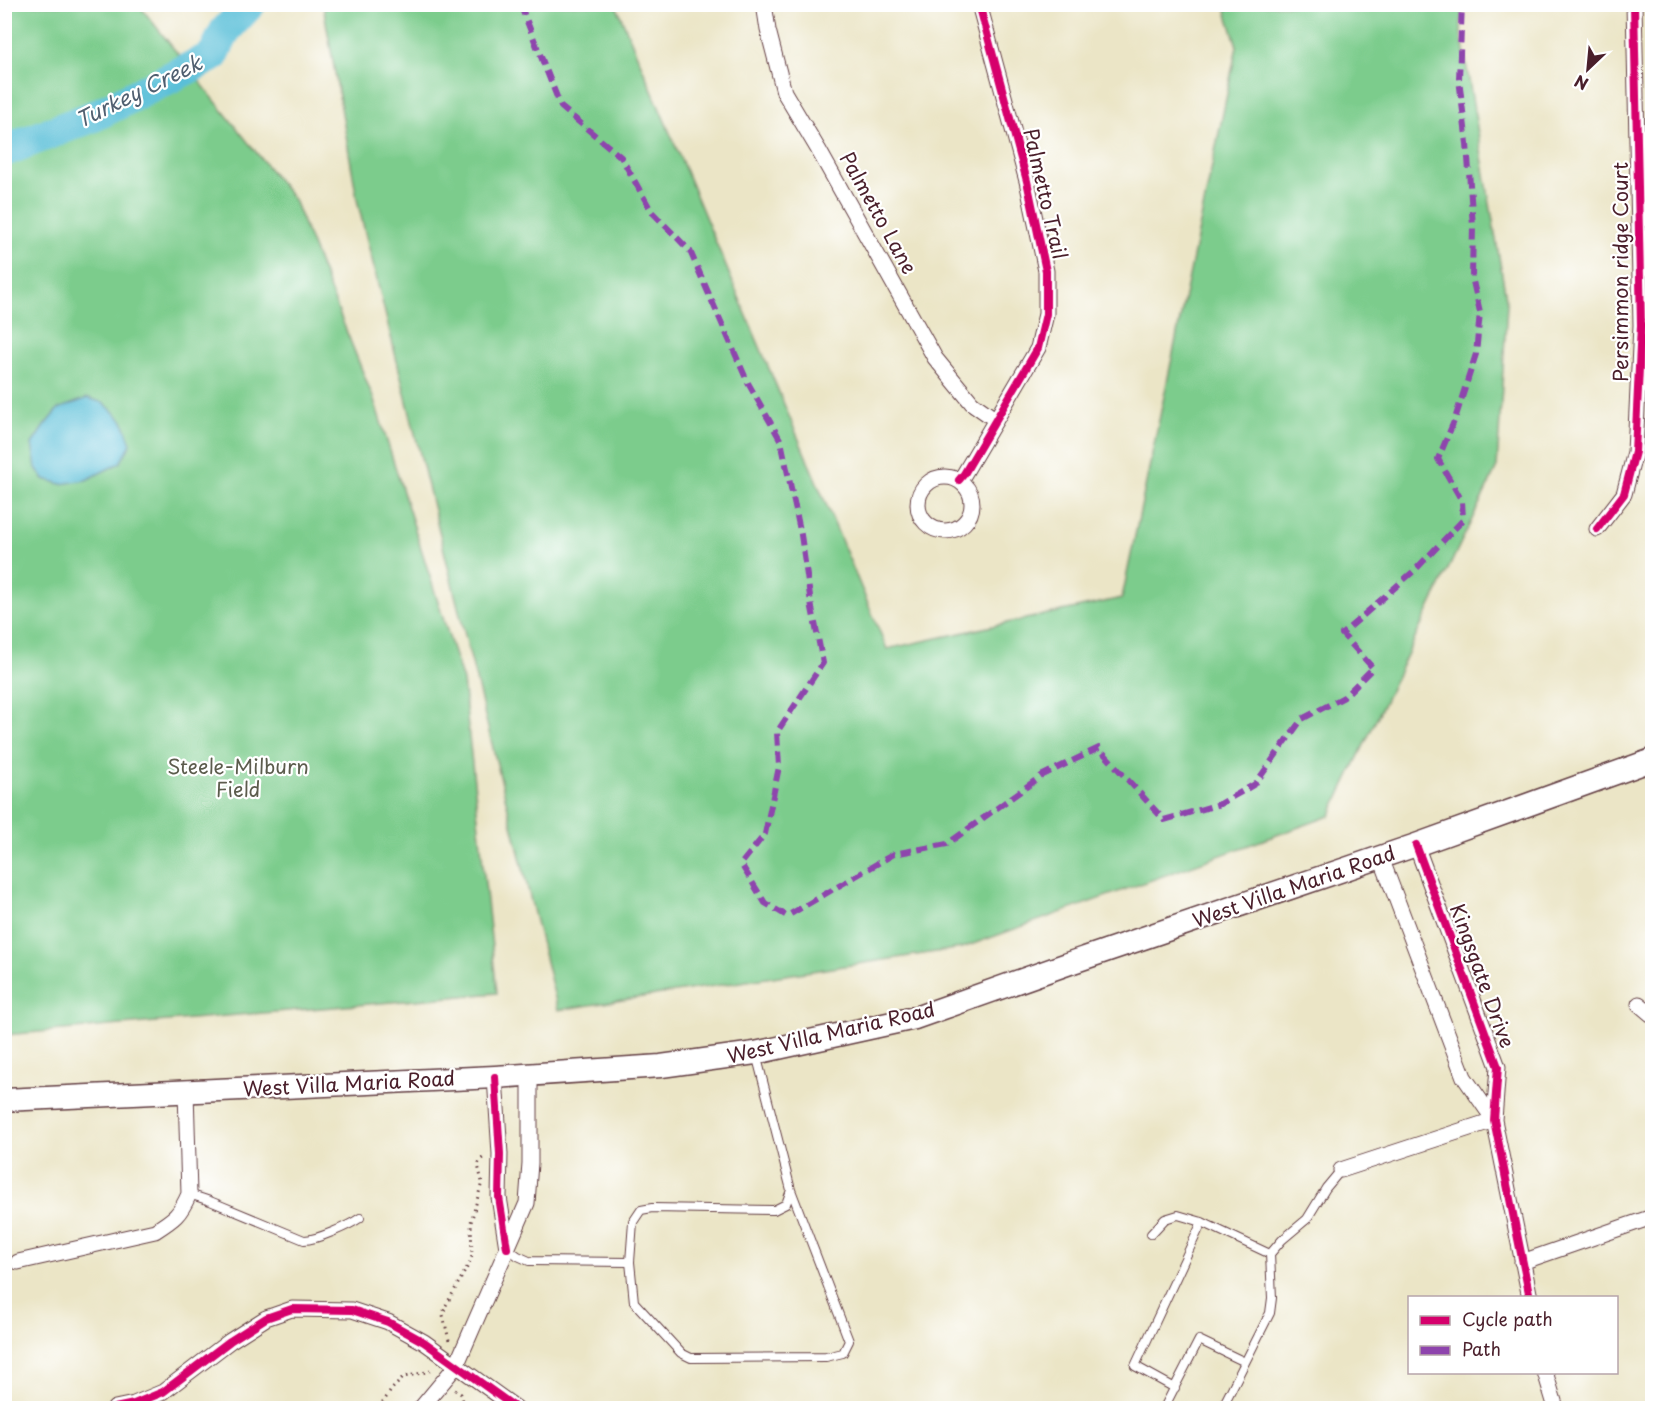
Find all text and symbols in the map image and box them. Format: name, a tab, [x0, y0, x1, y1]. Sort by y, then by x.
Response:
north arrow	[1558, 39, 1618, 99]
water label: Turkey Creek	[69, 45, 208, 135]
text: N	[1570, 70, 1592, 97]
street label: Palmetto Trail	[1016, 125, 1076, 262]
street label: Palmetto Lane	[833, 146, 925, 279]
street label: Persimmon ridge Court	[1605, 162, 1635, 382]
park label: Steele-Milburn Field	[167, 751, 309, 804]
street label: West Villa Maria Road	[1188, 837, 1399, 935]
street label: Kingsgate Drive	[1443, 899, 1523, 1052]
street label: West Villa Maria Road	[724, 993, 938, 1071]
street label: West Villa Maria Road	[242, 1062, 456, 1104]
legend	[1408, 1296, 1618, 1374]
text: Cycle path	[1462, 1305, 1553, 1332]
text: Path	[1462, 1335, 1501, 1362]

